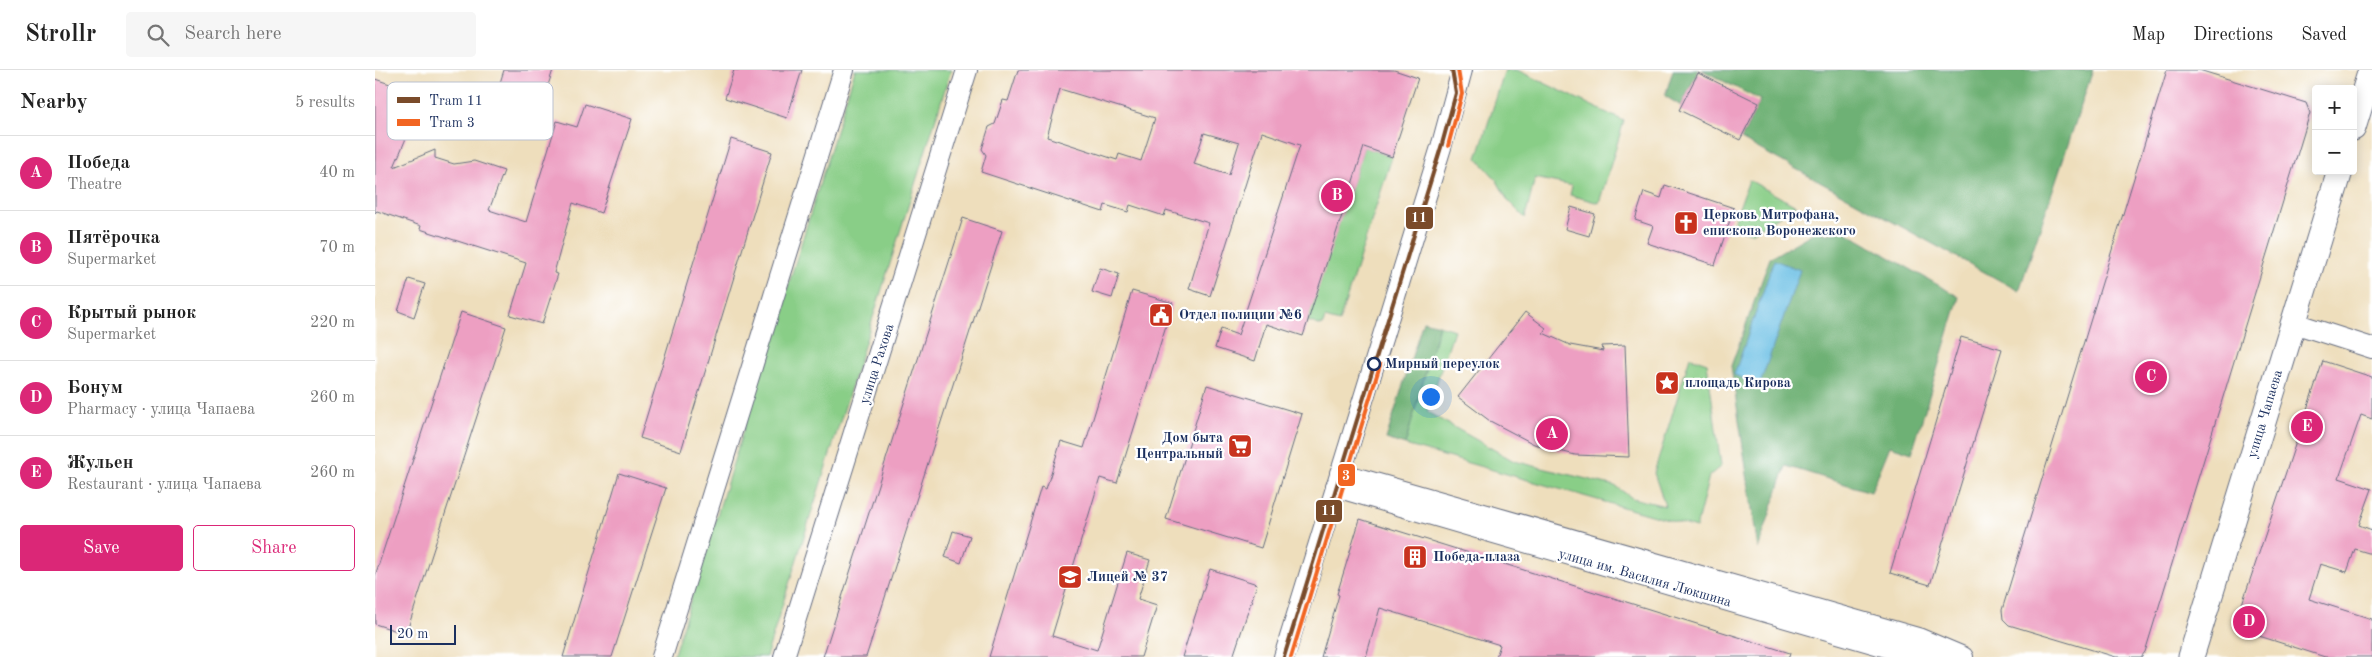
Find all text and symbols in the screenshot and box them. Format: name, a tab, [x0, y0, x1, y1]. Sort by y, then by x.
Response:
search box	[126, 12, 476, 57]
icon: search	[144, 21, 172, 49]
text: Strollr	[25, 23, 96, 47]
text: Search here	[184, 25, 282, 44]
text: Map	[2132, 26, 2165, 44]
text: Directions	[2193, 26, 2273, 44]
text: Saved	[2301, 26, 2347, 44]
legend	[387, 82, 553, 140]
map controls	[2312, 85, 2357, 175]
button: +	[2312, 85, 2357, 130]
text: Nearby	[20, 92, 88, 113]
text: Tram 11	[429, 94, 483, 108]
text: 5 results	[295, 95, 355, 111]
text: Tram 3	[429, 116, 475, 130]
button: −	[2312, 130, 2357, 175]
text: Победа	[67, 154, 130, 173]
text: A	[30, 165, 42, 181]
text: 40 m	[319, 165, 355, 181]
text: Theatre	[67, 177, 122, 193]
pin: B	[1321, 177, 1353, 215]
line badge: 11	[1405, 206, 1434, 230]
place label: Церковь Митрофана, епископа Воронежского	[1703, 208, 1856, 238]
church icon: Церковь Митрофана, епископа Воронежского	[1673, 210, 1699, 236]
text: 11	[1411, 211, 1427, 225]
text: Пятёрочка	[67, 229, 160, 248]
text: B	[30, 240, 42, 256]
text: 70 m	[319, 240, 355, 256]
text: Supermarket	[67, 252, 156, 268]
public building icon: Отдел полиции №6	[1148, 302, 1174, 328]
text: Крытый рынок	[67, 304, 196, 323]
place label: Отдел полиции №6	[1179, 308, 1302, 322]
text: C	[31, 315, 41, 331]
text: 220 m	[310, 315, 355, 331]
street label: улица Рахова	[857, 322, 897, 406]
text: Supermarket	[67, 327, 156, 343]
marker: Мирный переулок	[1367, 357, 1381, 371]
place label: Мирный переулок	[1385, 357, 1500, 371]
pin: C	[2135, 358, 2167, 396]
street label: улица Чапаева	[2245, 368, 2285, 460]
place icon: площадь Кирова	[1654, 370, 1680, 396]
place label: площадь Кирова	[1685, 376, 1791, 390]
text: Бонум	[67, 379, 123, 398]
your location	[1418, 384, 1444, 410]
text: D	[30, 390, 42, 406]
text: 260 m	[310, 390, 355, 406]
text: Pharmacy · улица Чапаева	[67, 402, 255, 418]
pin: E	[2291, 408, 2323, 446]
pin: A	[1536, 415, 1568, 453]
place label: Дом быта Центральный	[1136, 431, 1223, 461]
supermarket icon: Дом быта Центральный	[1227, 433, 1253, 459]
text: Жульен	[67, 454, 133, 473]
line badge: 3	[1337, 463, 1356, 487]
text: E	[30, 465, 42, 481]
text: 260 m	[310, 465, 355, 481]
text: 3	[1342, 469, 1350, 483]
text: Restaurant · улица Чапаева	[67, 477, 262, 493]
line badge: 11	[1315, 499, 1343, 523]
text: 11	[1321, 504, 1337, 518]
button: Save	[20, 525, 183, 571]
button: Share	[193, 525, 355, 571]
building icon: Победа-плаза	[1402, 544, 1428, 570]
street label: улица им. Василия Люкшина	[1557, 547, 1733, 609]
place label: Победа-плаза	[1433, 550, 1520, 564]
school or university icon: Лицей № 37	[1057, 564, 1083, 590]
place label: Лицей № 37	[1087, 570, 1168, 584]
pin: D	[2233, 603, 2265, 641]
scale bar	[390, 622, 456, 645]
text: 20 m	[397, 627, 428, 641]

